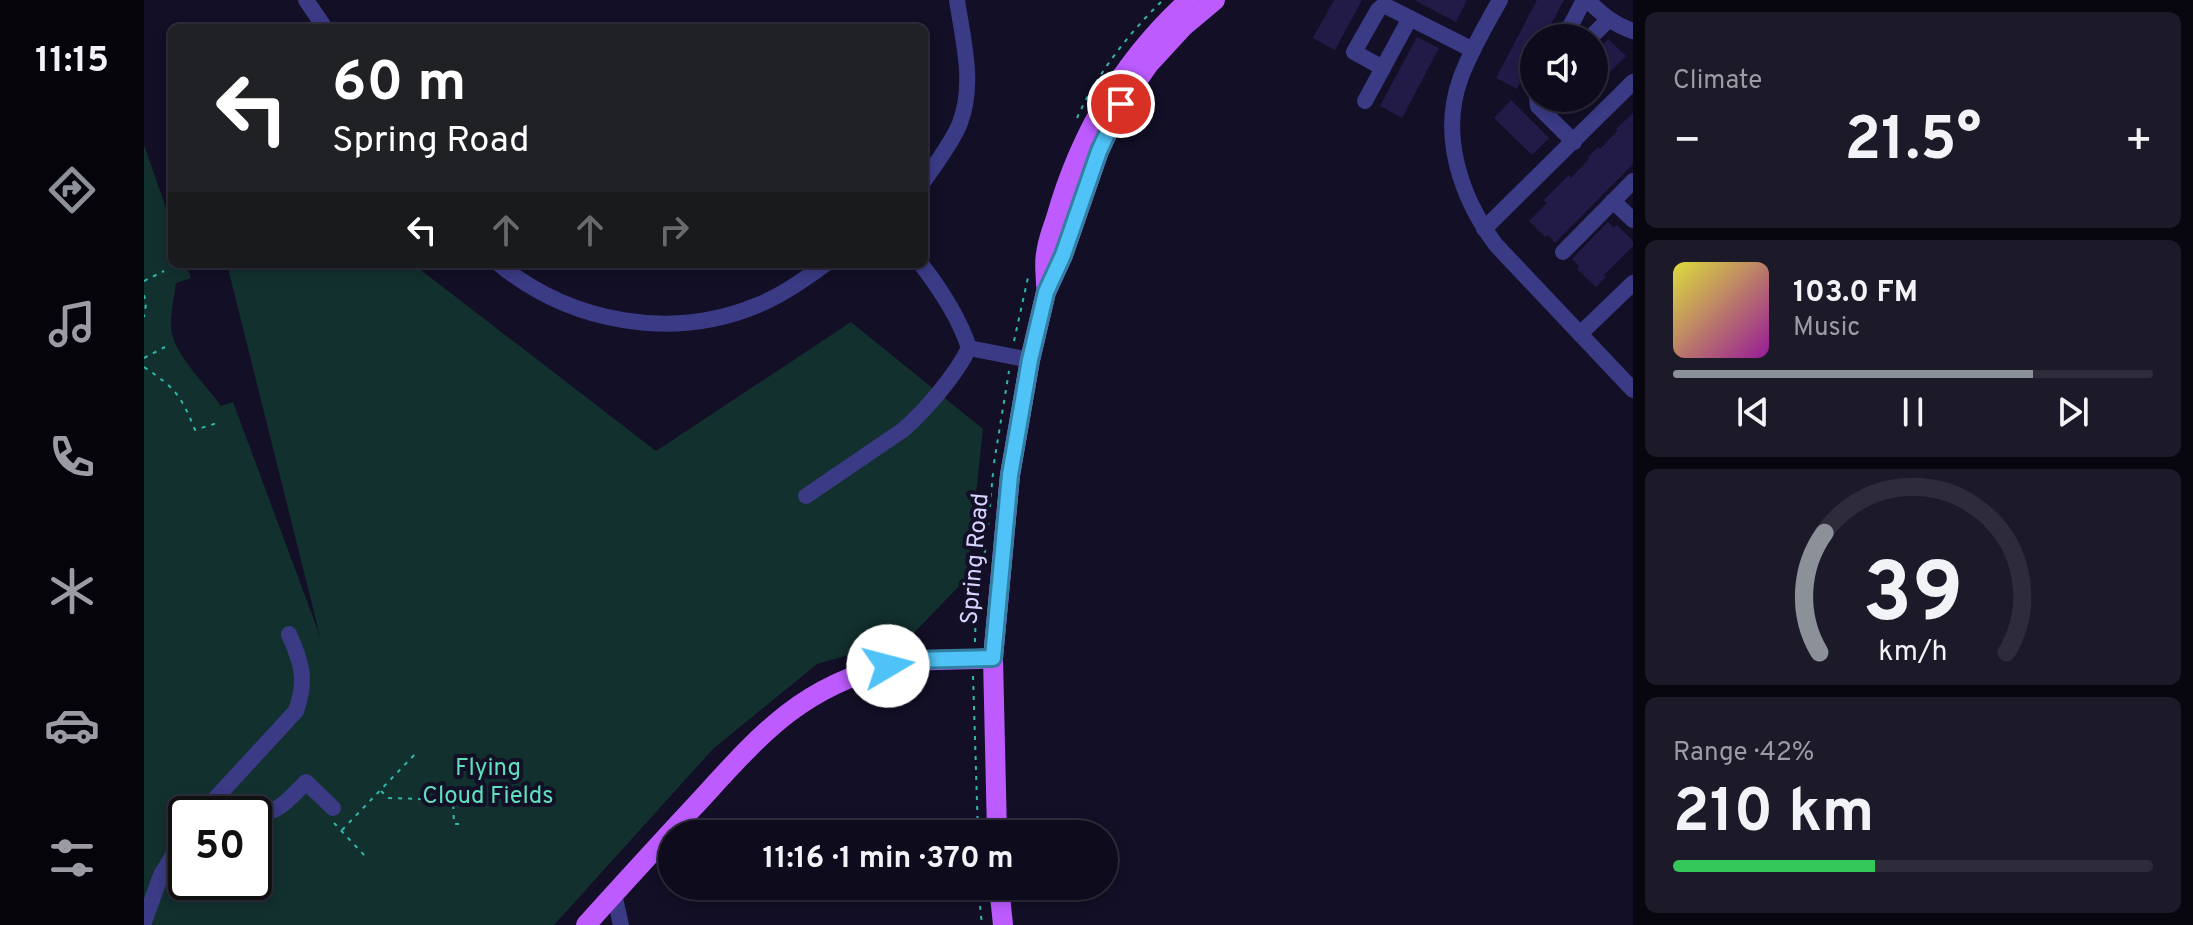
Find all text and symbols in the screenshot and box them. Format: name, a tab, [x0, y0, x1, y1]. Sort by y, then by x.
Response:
map controls	[1520, 24, 1608, 112]
button: sound	[1520, 24, 1608, 112]
text: 11:15	[35, 39, 109, 85]
text: 60 m	[332, 50, 466, 120]
icon: left	[200, 56, 304, 160]
text: Climate	[1673, 65, 1762, 98]
pin	[1087, 70, 1155, 138]
icon: arrive	[1099, 82, 1143, 126]
text: 21.5°	[1844, 105, 1982, 181]
text: −	[1673, 115, 1701, 171]
text: +	[2125, 115, 2153, 171]
text: Spring Road	[332, 119, 530, 165]
icon: directions	[44, 162, 100, 218]
icon: left	[400, 208, 444, 252]
icon: ahead	[484, 208, 528, 252]
icon: ahead	[568, 208, 612, 252]
icon: right	[652, 208, 696, 252]
text: 103.0 FM	[1793, 275, 1918, 312]
icon: music	[44, 296, 100, 352]
text: Music	[1793, 312, 1860, 345]
icon: previous	[1731, 390, 1775, 434]
icon: pause	[1891, 390, 1935, 434]
icon: next	[2051, 390, 2095, 434]
icon: phone	[44, 429, 100, 485]
street label: Spring Road	[955, 492, 997, 626]
text: 39	[1863, 545, 1963, 650]
icon: climate	[44, 563, 100, 619]
position arrow	[846, 624, 930, 708]
text: km/h	[1878, 635, 1948, 671]
icon: car	[44, 697, 100, 753]
text: Range · 42%	[1673, 737, 1814, 770]
park label: Flying Cloud Fields	[422, 754, 554, 812]
text: 210 km	[1673, 777, 1874, 853]
speed limit sign: 50	[168, 796, 272, 900]
icon: filters	[44, 830, 100, 886]
text: 11:16 · 1 min · 370 m	[763, 841, 1013, 878]

